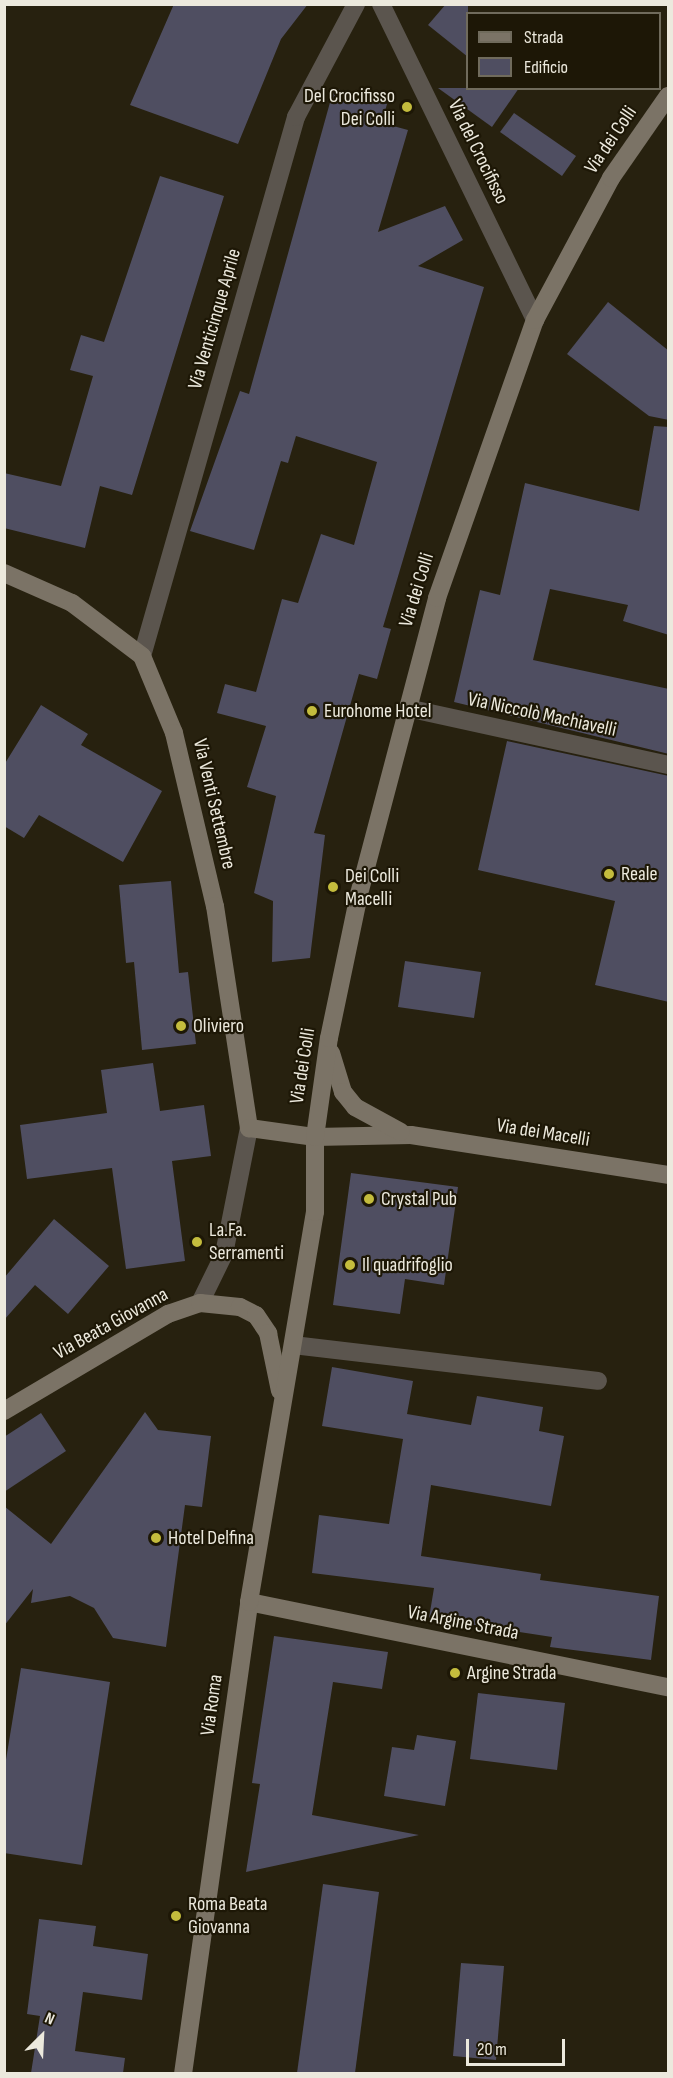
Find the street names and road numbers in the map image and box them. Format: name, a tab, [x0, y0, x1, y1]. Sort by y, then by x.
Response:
street label: Via del Crocifisso	[442, 96, 514, 208]
street label: Via dei Colli	[580, 102, 642, 178]
street label: Via Venticinque Aprile	[183, 246, 247, 392]
street label: Via dei Colli	[394, 550, 440, 630]
street label: Via Niccolò Machiavelli	[465, 688, 619, 742]
street label: Via Venti Settembre	[187, 737, 241, 871]
street label: Via dei Colli	[285, 1026, 321, 1106]
street label: Via dei Macelli	[495, 1114, 591, 1152]
street label: Via Beata Giovanna	[50, 1283, 172, 1365]
street label: Via Argine Strada	[405, 1600, 521, 1646]
street label: Via Roma	[196, 1673, 228, 1737]

